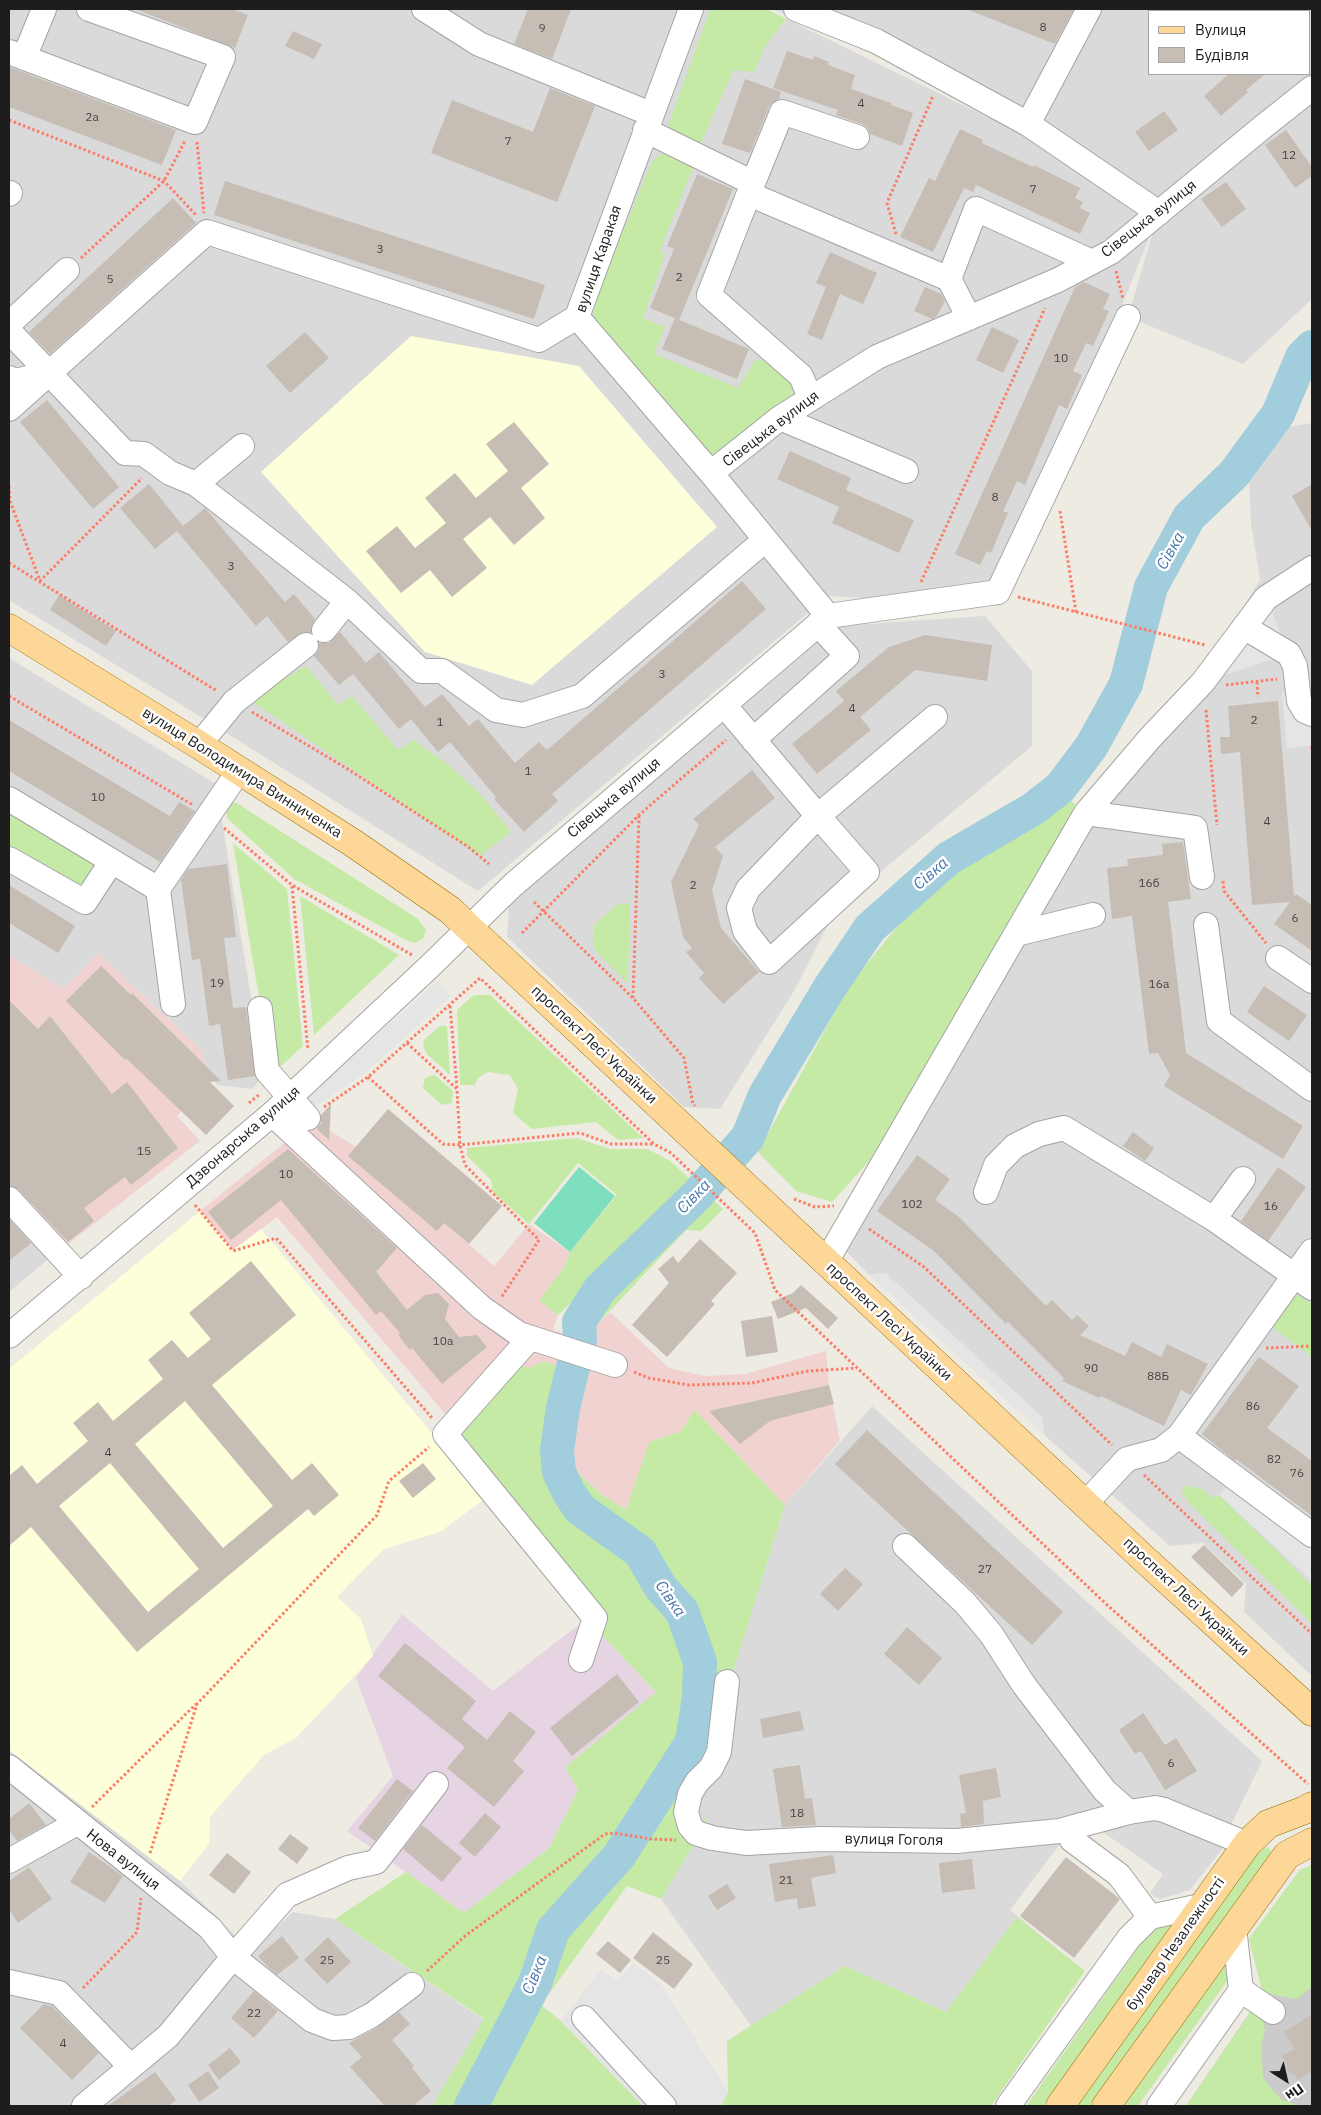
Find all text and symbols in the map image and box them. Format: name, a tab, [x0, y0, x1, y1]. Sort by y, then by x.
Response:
legend	[1148, 10, 1311, 75]
text: Вулиця	[1195, 20, 1246, 39]
house number: 8	[1039, 21, 1047, 35]
house number: 9	[538, 22, 546, 36]
text: Будівля	[1195, 45, 1249, 64]
house number: 4	[857, 97, 865, 111]
house number: 2а	[85, 111, 99, 125]
house number: 7	[504, 135, 512, 149]
house number: 12	[1282, 149, 1296, 163]
street label: Сівецька вулиця	[1098, 176, 1200, 262]
house number: 7	[1029, 183, 1037, 197]
street label: вулиця Каракая	[572, 203, 626, 315]
house number: 3	[376, 243, 384, 257]
house number: 2	[675, 271, 683, 285]
house number: 5	[106, 273, 114, 287]
house number: 10	[1054, 352, 1068, 366]
street label: Сівецька вулиця	[719, 387, 823, 471]
house number: 8	[991, 491, 999, 505]
water label: Сівка	[1153, 529, 1189, 573]
house number: 3	[227, 560, 235, 574]
house number: 3	[658, 668, 666, 682]
house number: 4	[848, 702, 856, 716]
street label: вулиця Володимира Винниченка	[139, 704, 345, 842]
house number: 2	[1250, 714, 1258, 728]
house number: 1	[436, 716, 444, 730]
street label: Сівецька вулиця	[564, 754, 664, 842]
house number: 1	[524, 765, 532, 779]
house number: 10	[91, 791, 105, 805]
house number: 4	[1263, 815, 1271, 829]
water label: Сівка	[910, 854, 952, 894]
house number: 16б	[1138, 877, 1160, 891]
house number: 2	[689, 879, 697, 893]
house number: 6	[1291, 912, 1299, 926]
house number: 19	[210, 977, 224, 991]
house number: 16а	[1149, 978, 1169, 992]
street label: проспект Лесі Українки	[527, 982, 661, 1108]
street label: Дзвонарська вулиця	[182, 1082, 304, 1192]
house number: 15	[137, 1145, 151, 1159]
house number: 10	[279, 1168, 293, 1182]
water label: Сівка	[673, 1176, 715, 1218]
house number: 102	[901, 1198, 923, 1212]
house number: 16	[1264, 1200, 1278, 1214]
street label: проспект Лесі Українки	[822, 1259, 956, 1385]
house number: 10а	[433, 1335, 453, 1349]
house number: 90	[1084, 1362, 1098, 1376]
house number: 88Б	[1147, 1370, 1169, 1384]
house number: 86	[1246, 1400, 1260, 1414]
house number: 4	[104, 1446, 112, 1460]
house number: 82	[1267, 1453, 1281, 1467]
house number: 76	[1290, 1467, 1304, 1481]
street label: проспект Лесі Українки	[1119, 1534, 1253, 1660]
house number: 27	[978, 1563, 992, 1577]
water label: Сівка	[651, 1577, 689, 1621]
house number: 6	[1167, 1757, 1175, 1771]
house number: 18	[790, 1807, 804, 1821]
street label: Нова вулиця	[83, 1826, 163, 1894]
street label: вулиця Гоголя	[844, 1830, 944, 1850]
house number: 21	[779, 1874, 793, 1888]
street label: бульвар Незалежності	[1123, 1874, 1229, 2014]
water label: Сівка	[519, 1953, 551, 1997]
house number: 25	[320, 1954, 334, 1968]
house number: 25	[656, 1954, 670, 1968]
house number: 22	[247, 2007, 261, 2021]
house number: 4	[59, 2037, 67, 2051]
north arrow	[1261, 2055, 1311, 2105]
text: Пн	[1282, 2080, 1307, 2105]

